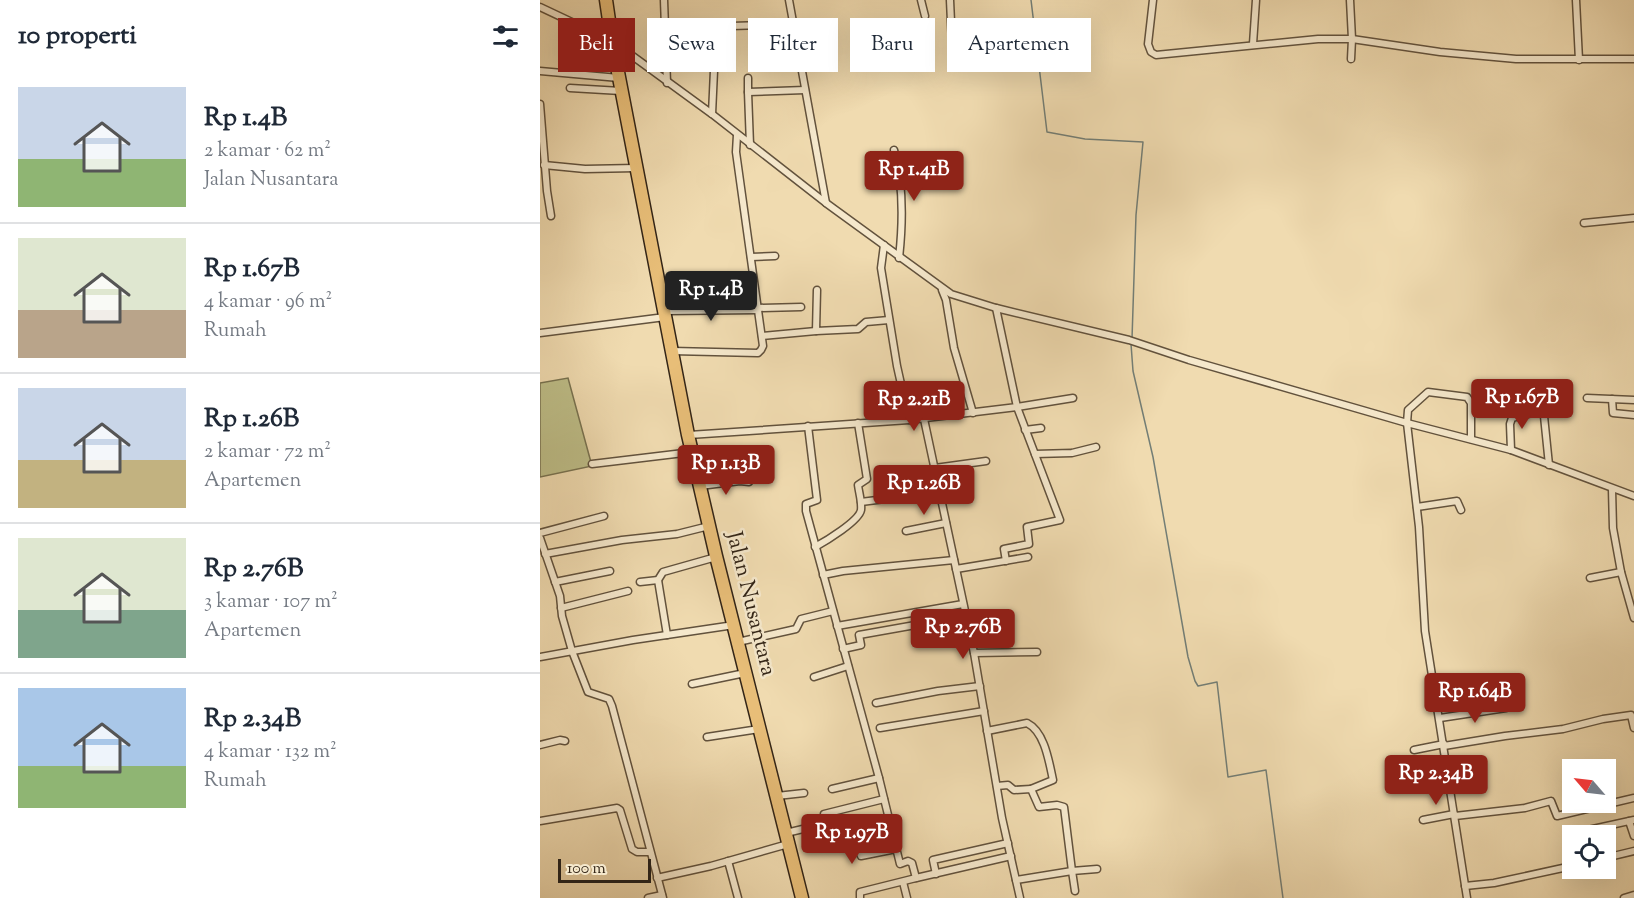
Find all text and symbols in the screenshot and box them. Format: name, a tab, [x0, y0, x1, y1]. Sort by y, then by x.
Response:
text: 10 properti	[18, 18, 137, 55]
chip: Beli	[558, 18, 635, 72]
chip: Sewa	[647, 18, 736, 72]
chip: Filter	[748, 18, 838, 72]
chip: Baru	[850, 18, 935, 72]
chip: Apartemen	[947, 18, 1091, 72]
icon: filters	[489, 20, 522, 53]
text: Rp 1.4B	[204, 100, 287, 137]
icon: home	[66, 111, 138, 183]
text: 2 kamar · 62 m²	[204, 137, 331, 166]
pin: Rp 1.41B	[852, 151, 976, 202]
text: Rp 1.41B	[879, 156, 949, 185]
text: Jalan Nusantara	[204, 166, 338, 195]
text: Rp 1.67B	[204, 251, 300, 288]
icon: home	[66, 262, 138, 334]
pin: Rp 1.4B	[656, 271, 766, 322]
text: Rp 1.4B	[679, 276, 743, 305]
text: 4 kamar · 96 m²	[204, 288, 332, 317]
text: Rumah	[204, 317, 267, 346]
pin: Rp 1.67B	[1460, 379, 1584, 430]
pin: Rp 2.21B	[852, 381, 976, 432]
text: Rp 1.67B	[1485, 384, 1559, 413]
text: Rp 2.21B	[878, 386, 950, 415]
text: Rp 1.26B	[204, 401, 299, 438]
icon: home	[66, 412, 138, 484]
text: 2 kamar · 72 m²	[204, 438, 331, 467]
pin: Rp 1.13B	[664, 445, 788, 496]
text: Rp 1.13B	[692, 450, 760, 479]
pin: Rp 1.26B	[862, 465, 986, 516]
text: Apartemen	[204, 467, 301, 496]
text: Rp 1.26B	[887, 470, 961, 499]
street label: Jalan Nusantara	[716, 527, 783, 680]
text: Rp 2.76B	[204, 551, 303, 588]
icon: home	[66, 562, 138, 634]
text: 3 kamar · 107 m²	[204, 588, 338, 617]
pin: Rp 2.76B	[901, 609, 1025, 660]
text: Rp 2.76B	[925, 614, 1001, 643]
text: Apartemen	[204, 617, 301, 646]
pin: Rp 1.64B	[1413, 673, 1537, 724]
text: Rp 1.64B	[1438, 678, 1512, 707]
text: Rp 2.34B	[204, 701, 301, 738]
icon: home	[66, 712, 138, 784]
text: 4 kamar · 132 m²	[204, 738, 337, 767]
pin: Rp 2.34B	[1374, 755, 1498, 806]
north arrow	[1562, 759, 1616, 813]
map controls	[1562, 759, 1616, 879]
text: Rp 2.34B	[1399, 760, 1473, 789]
text: Rumah	[204, 767, 267, 796]
pin: Rp 1.97B	[790, 814, 914, 865]
text: Rp 1.97B	[815, 819, 889, 848]
button: locate	[1562, 825, 1616, 879]
scale bar	[558, 856, 651, 884]
text: 100 m	[567, 858, 606, 881]

